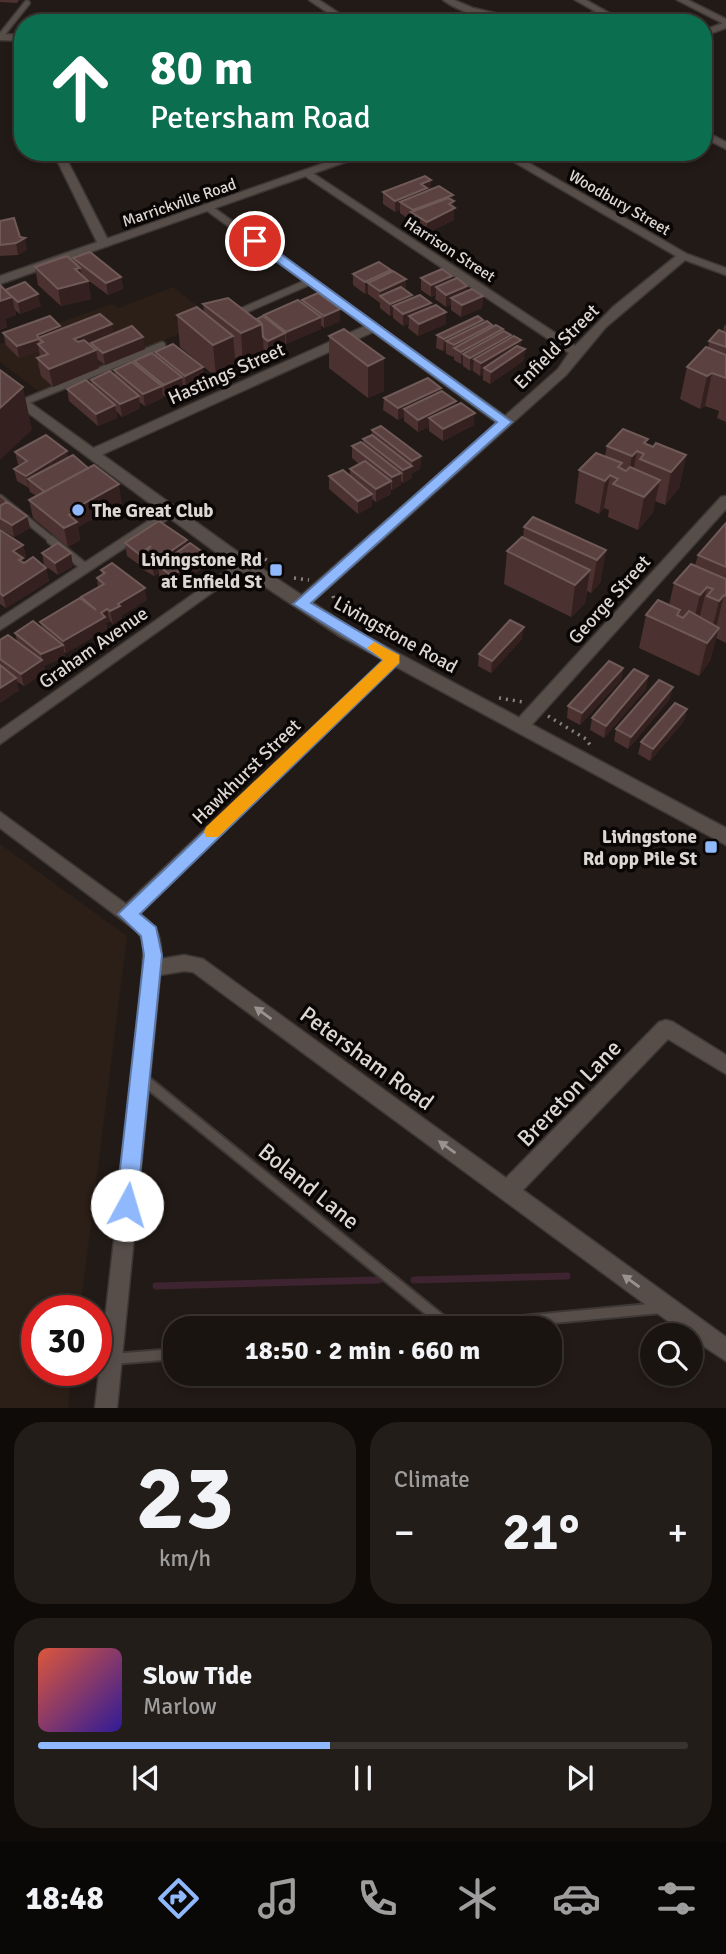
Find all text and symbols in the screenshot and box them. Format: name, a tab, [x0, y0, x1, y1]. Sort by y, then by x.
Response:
text: 80 m	[150, 38, 253, 98]
icon: ahead	[35, 42, 126, 133]
text: Petersham Road	[150, 98, 371, 137]
street label: Woodbury Street	[565, 166, 674, 240]
street label: Marrickville Road	[120, 174, 239, 232]
pin	[225, 211, 285, 271]
street label: Harrison Street	[400, 213, 499, 287]
icon: arrive	[236, 222, 274, 260]
street label: Enfield Street	[509, 299, 605, 394]
street label: Hastings Street	[164, 337, 289, 410]
place label: The Great Club	[92, 499, 214, 523]
marker: The Great Club	[70, 502, 86, 518]
place label: Livingstone Rd at Enfield St	[141, 548, 262, 594]
street label: George Street	[563, 550, 656, 649]
marker: Livingstone Rd at Enfield St	[268, 562, 284, 578]
street label: Livingstone Road	[329, 591, 462, 679]
street label: Graham Avenue	[34, 601, 153, 694]
street label: Hawkhurst Street	[187, 714, 306, 830]
place label: Livingstone Rd opp Pile St	[583, 825, 697, 871]
marker: Livingstone Rd opp Pile St	[703, 839, 719, 855]
street label: Petersham Road	[294, 1000, 439, 1117]
one-way arrow	[254, 1006, 272, 1020]
street label: Brereton Lane	[511, 1034, 628, 1153]
street label: Boland Lane	[252, 1137, 365, 1236]
one-way arrow	[438, 1140, 456, 1154]
position arrow	[90, 1168, 164, 1242]
one-way arrow	[623, 1273, 641, 1288]
speed limit sign: 30	[21, 1295, 112, 1386]
map controls	[640, 1323, 703, 1386]
button: search	[640, 1323, 703, 1386]
text: 18:50 · 2 min · 660 m	[245, 1335, 480, 1367]
text: 23	[136, 1442, 234, 1555]
text: Climate	[394, 1465, 470, 1494]
text: 21°	[503, 1500, 579, 1564]
text: −	[394, 1509, 415, 1556]
text: +	[667, 1509, 688, 1556]
text: km/h	[159, 1544, 211, 1573]
text: Slow Tide	[143, 1660, 252, 1692]
text: Marlow	[143, 1692, 217, 1721]
icon: previous	[127, 1759, 165, 1797]
icon: pause	[344, 1759, 382, 1797]
icon: next	[561, 1759, 599, 1797]
icon: directions	[154, 1874, 203, 1923]
icon: music	[254, 1874, 303, 1923]
icon: phone	[353, 1874, 402, 1923]
icon: climate	[453, 1874, 502, 1923]
icon: car	[552, 1874, 601, 1923]
icon: filters	[652, 1874, 701, 1923]
text: 18:48	[25, 1879, 104, 1918]

